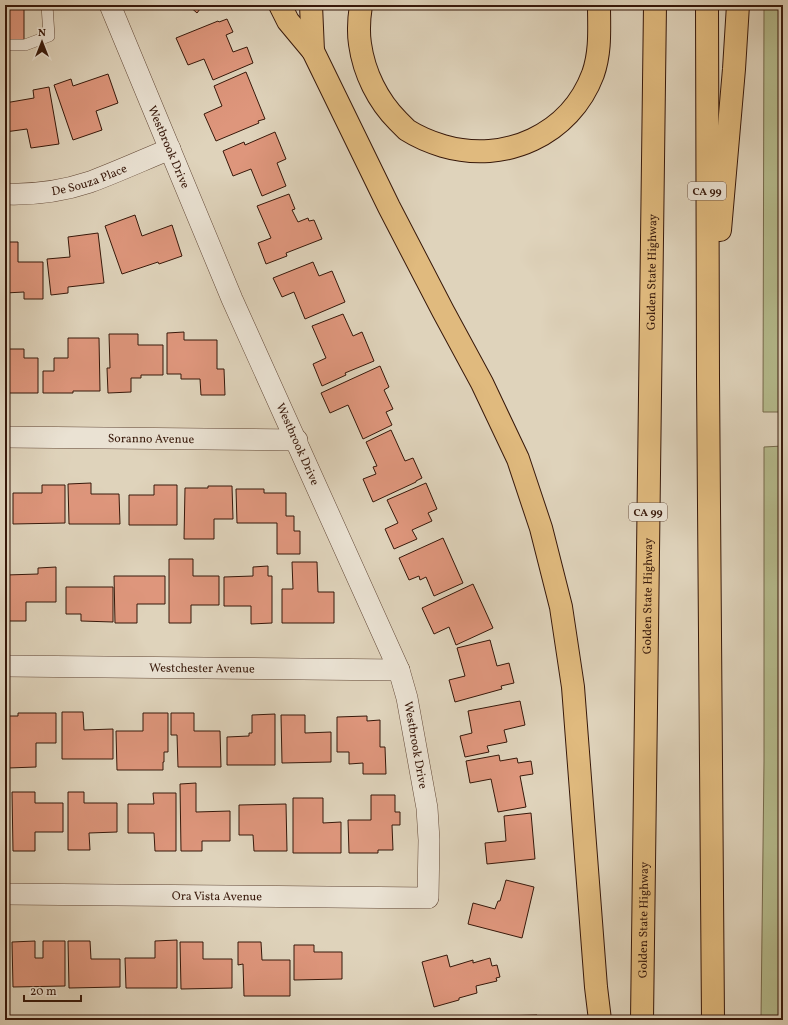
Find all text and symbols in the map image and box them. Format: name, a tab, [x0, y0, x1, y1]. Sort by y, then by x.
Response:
north arrow	[22, 22, 62, 62]
text: N	[38, 26, 46, 41]
street label: Westbrook Drive	[143, 103, 193, 192]
street label: De Souza Place	[50, 161, 130, 200]
road number: CA 99	[688, 182, 726, 200]
street label: Golden State Highway	[644, 213, 661, 330]
street label: Westbrook Drive	[272, 401, 323, 488]
street label: Soranno Avenue	[108, 431, 195, 448]
road number: CA 99	[629, 503, 667, 521]
street label: Golden State Highway	[640, 537, 657, 654]
street label: Westchester Avenue	[149, 660, 255, 678]
street label: Westbrook Drive	[399, 700, 431, 790]
street label: Golden State Highway	[636, 861, 653, 978]
street label: Ora Vista Avenue	[172, 889, 262, 905]
scale bar	[24, 977, 81, 1003]
text: 20 m	[30, 984, 57, 1000]

